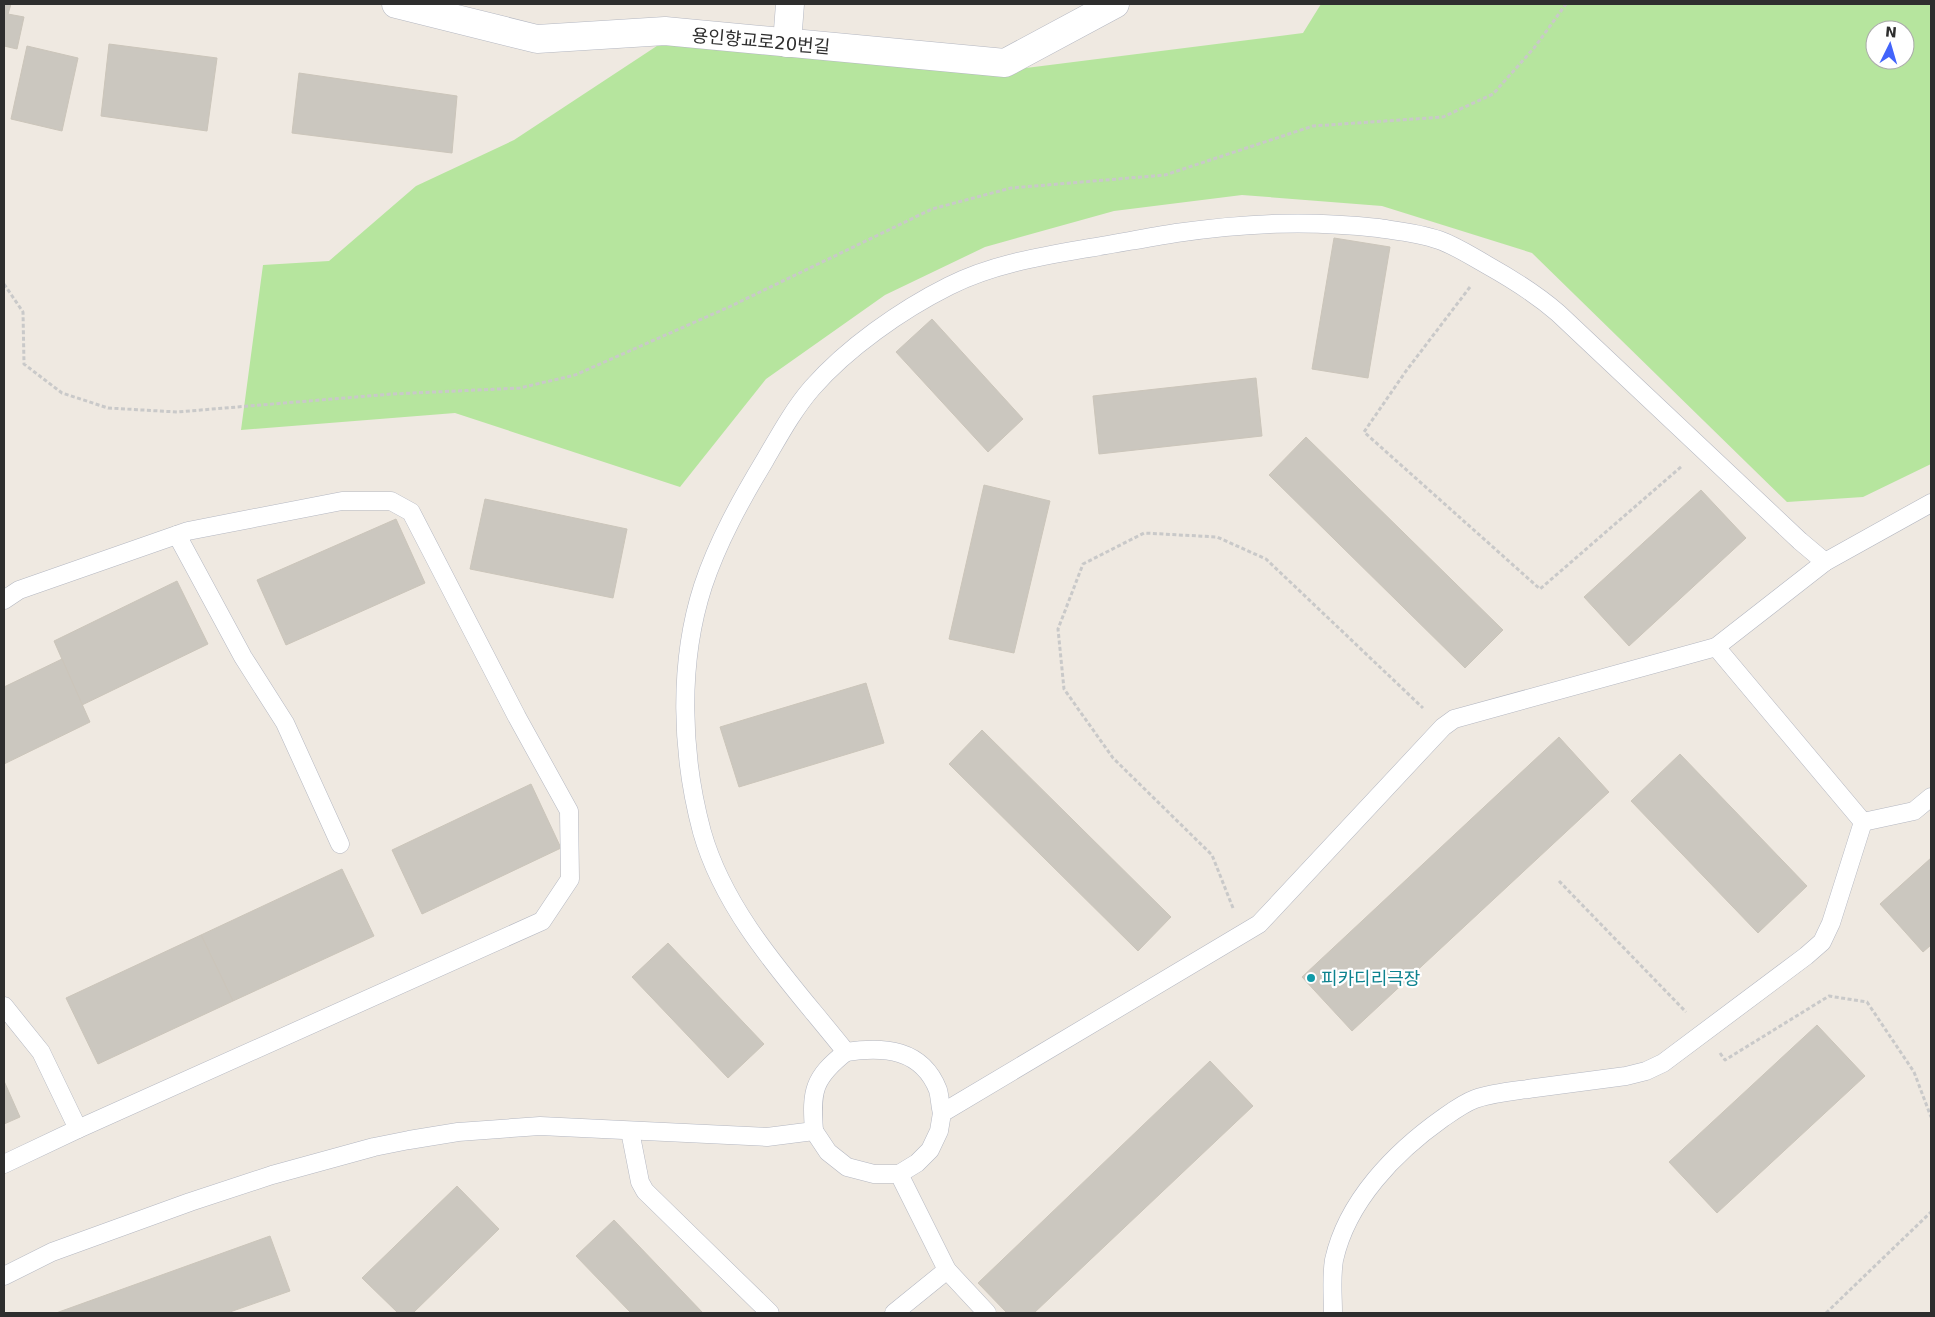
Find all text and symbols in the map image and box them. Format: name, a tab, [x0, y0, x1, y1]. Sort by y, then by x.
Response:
north arrow	[1865, 20, 1915, 70]
street label: 용인향교로20번길	[691, 24, 831, 58]
text: N	[1885, 24, 1898, 41]
place label: 피카디리극장	[1321, 968, 1420, 989]
marker: 피카디리극장	[1305, 972, 1317, 984]

